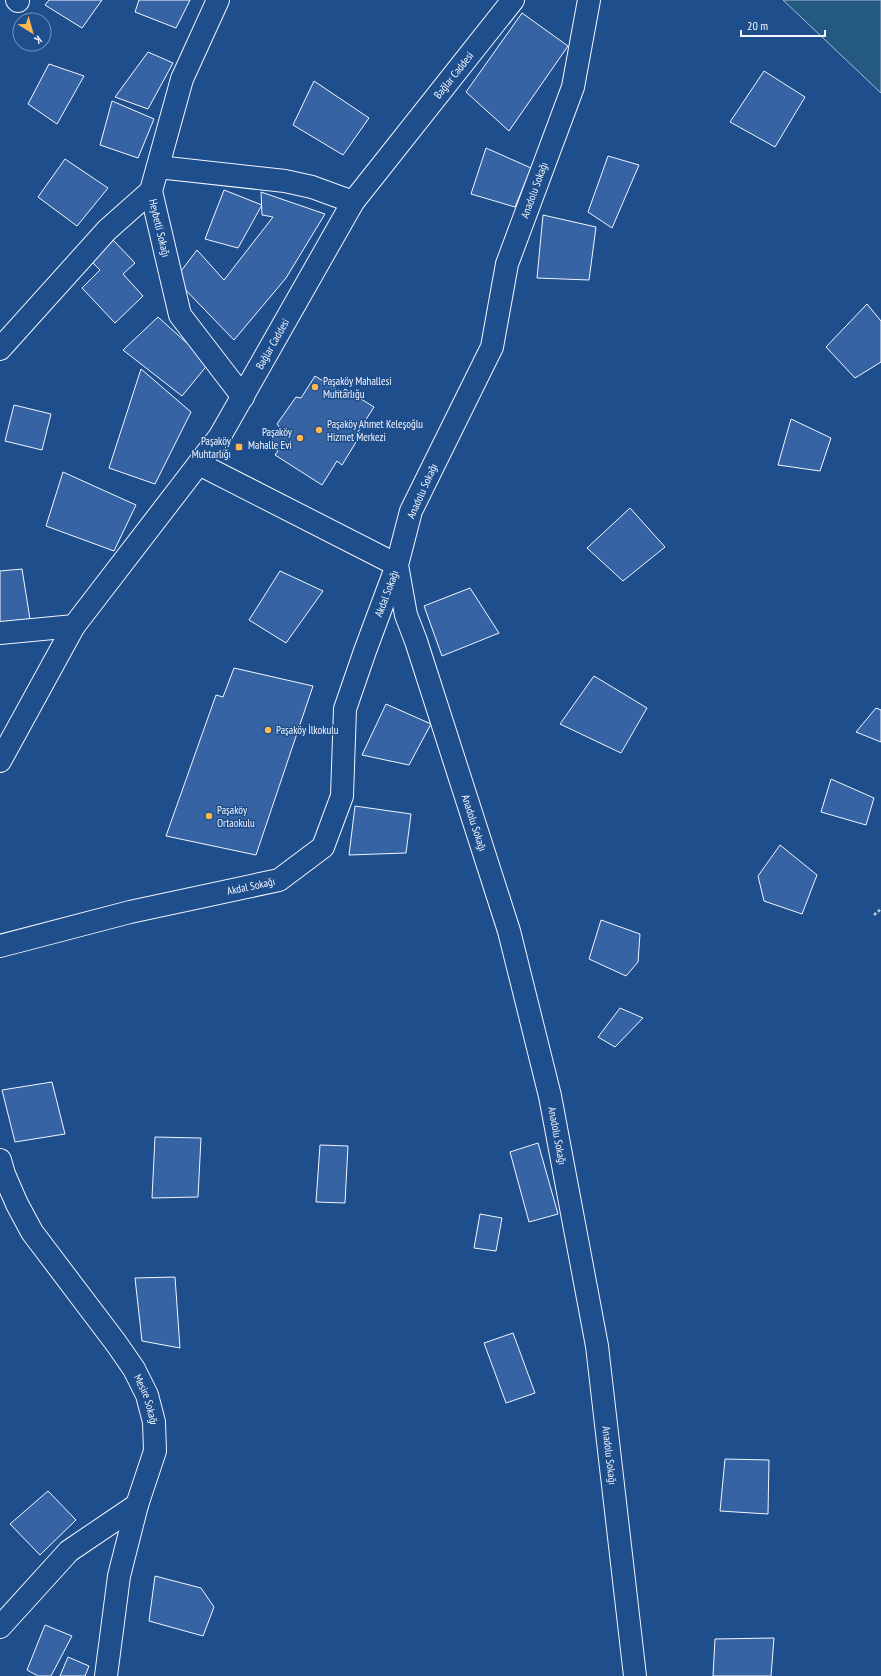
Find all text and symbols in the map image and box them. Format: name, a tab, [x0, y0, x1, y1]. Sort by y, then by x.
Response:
north arrow	[12, 12, 52, 52]
scale bar	[741, 12, 825, 38]
text: 20 m	[747, 18, 768, 33]
text: K	[31, 33, 45, 47]
street label: Bağlar Caddesi	[431, 49, 476, 101]
street label: Anadolu Sokağı	[517, 160, 551, 220]
street label: Heybetli Sokağı	[146, 197, 173, 258]
street label: Bağlar Caddesi	[252, 316, 292, 372]
place label: Paşaköy Mahallesi Muhtarlığu	[323, 374, 392, 401]
marker: Paşaköy Mahallesi Muhtarlığu	[310, 382, 320, 392]
place label: Paşaköy Ahmet Keleşoğlu Hizmet Merkezi	[327, 417, 423, 444]
place label: Paşaköy Mahalle Evi	[248, 425, 293, 452]
marker: Paşaköy Ahmet Keleşoğlu Hizmet Merkezi	[314, 425, 324, 435]
marker: Paşaköy Mahalle Evi	[295, 433, 305, 443]
place label: Paşaköy Muhtarlığı	[192, 434, 232, 461]
marker: Paşaköy Muhtarlığı	[234, 442, 244, 452]
street label: Anadolu Sokağı	[404, 461, 440, 521]
street label: Akdal Sokağı	[371, 568, 402, 619]
place label: Paşaköy İlkokulu	[276, 723, 339, 737]
marker: Paşaköy İlkokulu	[263, 725, 273, 735]
street label: Anadolu Sokağı	[459, 793, 490, 853]
place label: Paşaköy Ortaokulu	[217, 803, 255, 830]
marker: Paşaköy Ortaokulu	[204, 811, 214, 821]
street label: Akdal Sokağı	[225, 874, 276, 898]
street label: Anadolu Sokağı	[545, 1105, 570, 1166]
street label: Mesire Sokağı	[131, 1372, 161, 1425]
street label: Anadolu Sokağı	[599, 1425, 620, 1485]

